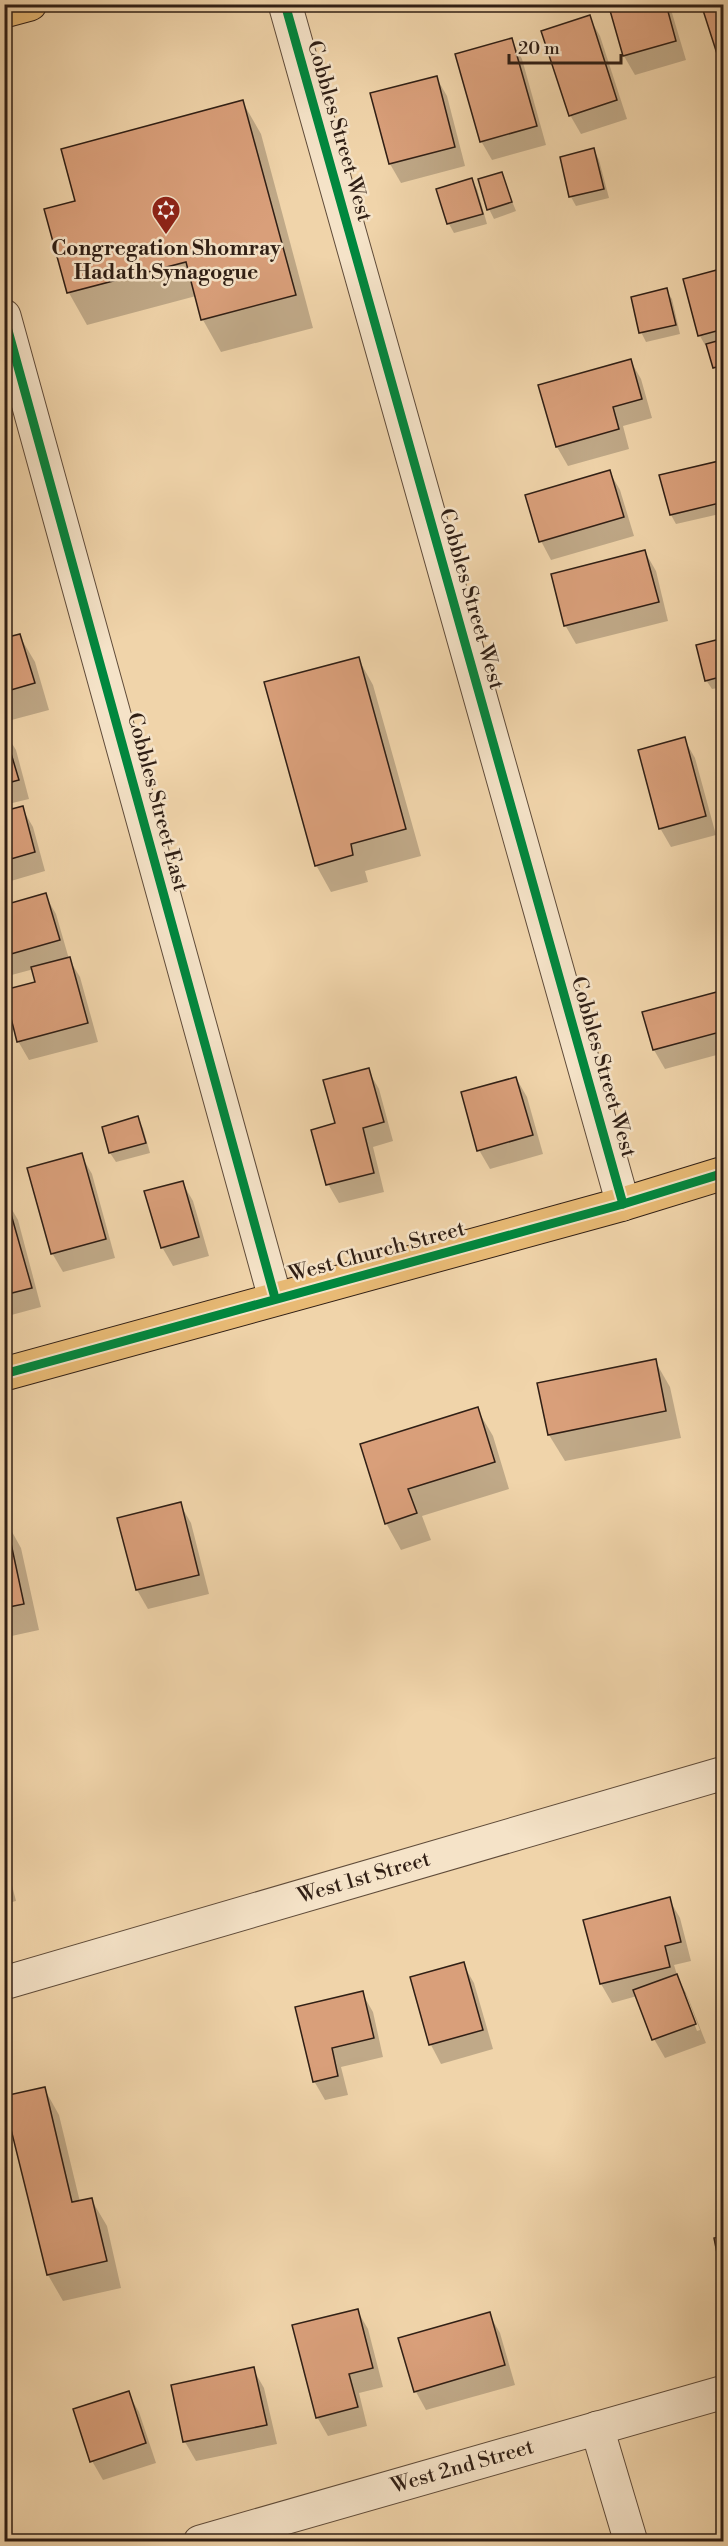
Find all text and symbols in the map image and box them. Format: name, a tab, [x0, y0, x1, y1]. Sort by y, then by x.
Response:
scale bar	[509, 27, 622, 65]
text: 20 m	[518, 37, 560, 60]
street label: Cobbles Street West	[301, 38, 377, 225]
synagogue icon: Congregation Shomray Hadath Synagogue	[150, 194, 182, 236]
place label: Congregation Shomray Hadath Synagogue	[51, 236, 281, 286]
street label: Cobbles Street West	[433, 506, 509, 693]
street label: Cobbles Street East	[121, 710, 193, 895]
street label: Cobbles Street West	[565, 974, 641, 1161]
street label: West Church Street	[285, 1216, 469, 1288]
street label: West 1st Street	[294, 1846, 434, 1910]
street label: West 2nd Street	[387, 2434, 537, 2500]

